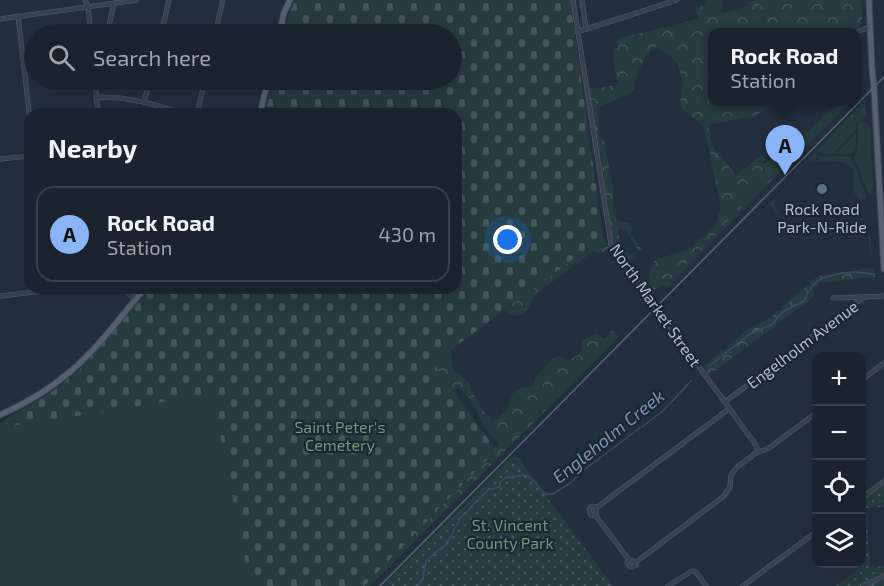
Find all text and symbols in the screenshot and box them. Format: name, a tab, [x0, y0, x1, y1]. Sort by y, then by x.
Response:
search box	[24, 24, 462, 90]
popup	[708, 28, 861, 106]
icon: search	[45, 41, 78, 74]
text: Rock Road	[731, 42, 839, 68]
text: Search here	[93, 44, 211, 70]
text: Station	[731, 68, 796, 92]
pin: A	[766, 126, 804, 175]
text: Nearby	[48, 132, 137, 163]
marker: Rock Road Park-N-Ride	[815, 182, 829, 196]
place label: Rock Road Park-N-Ride	[777, 199, 867, 236]
text: Rock Road	[107, 209, 215, 235]
text: A	[63, 222, 76, 246]
text: 430 m	[379, 222, 436, 246]
your location	[493, 225, 522, 254]
text: Station	[107, 235, 172, 259]
street label: North Market Street	[606, 240, 706, 370]
street label: Engelholm Avenue	[743, 296, 861, 392]
map controls	[812, 352, 866, 568]
button: +	[812, 352, 866, 406]
water label: Engleholm Creek	[548, 384, 668, 488]
button: −	[812, 406, 866, 460]
park label: Saint Peter's Cemetery	[294, 417, 386, 454]
button: locate	[812, 460, 866, 514]
button: layers	[812, 514, 866, 568]
park label: St. Vincent County Park	[466, 515, 554, 552]

